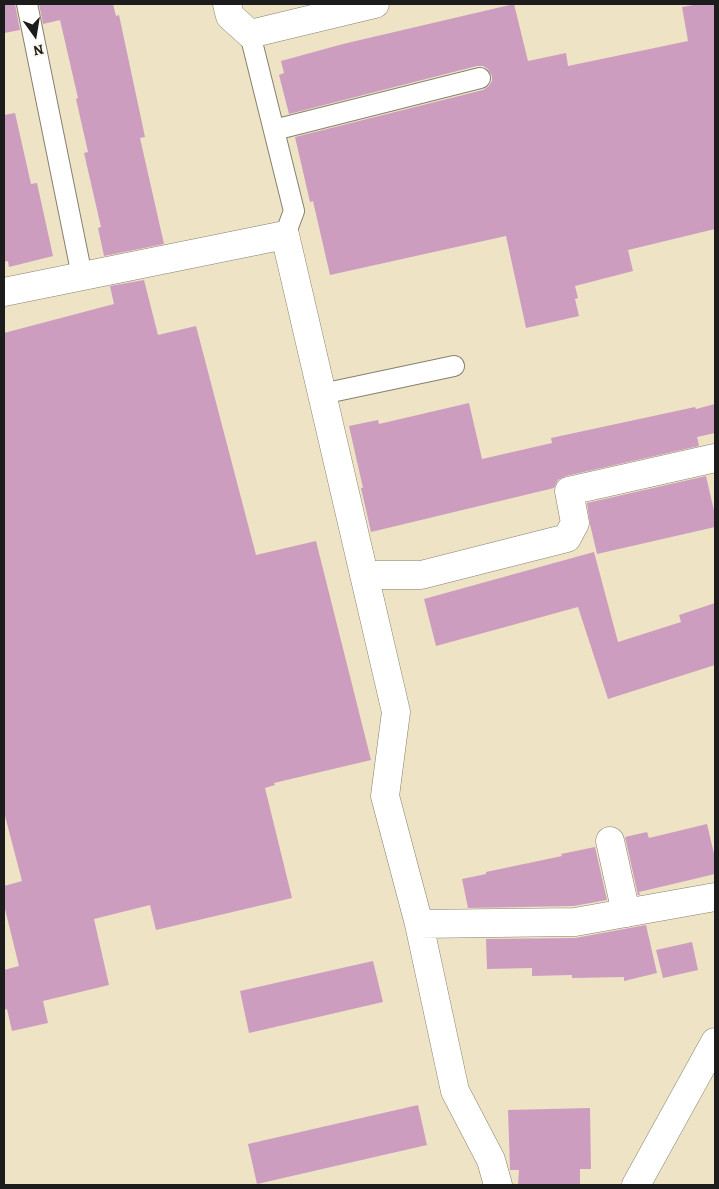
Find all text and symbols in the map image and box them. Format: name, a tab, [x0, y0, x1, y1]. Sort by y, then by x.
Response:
north arrow	[10, 10, 60, 60]
text: N	[31, 40, 46, 61]

